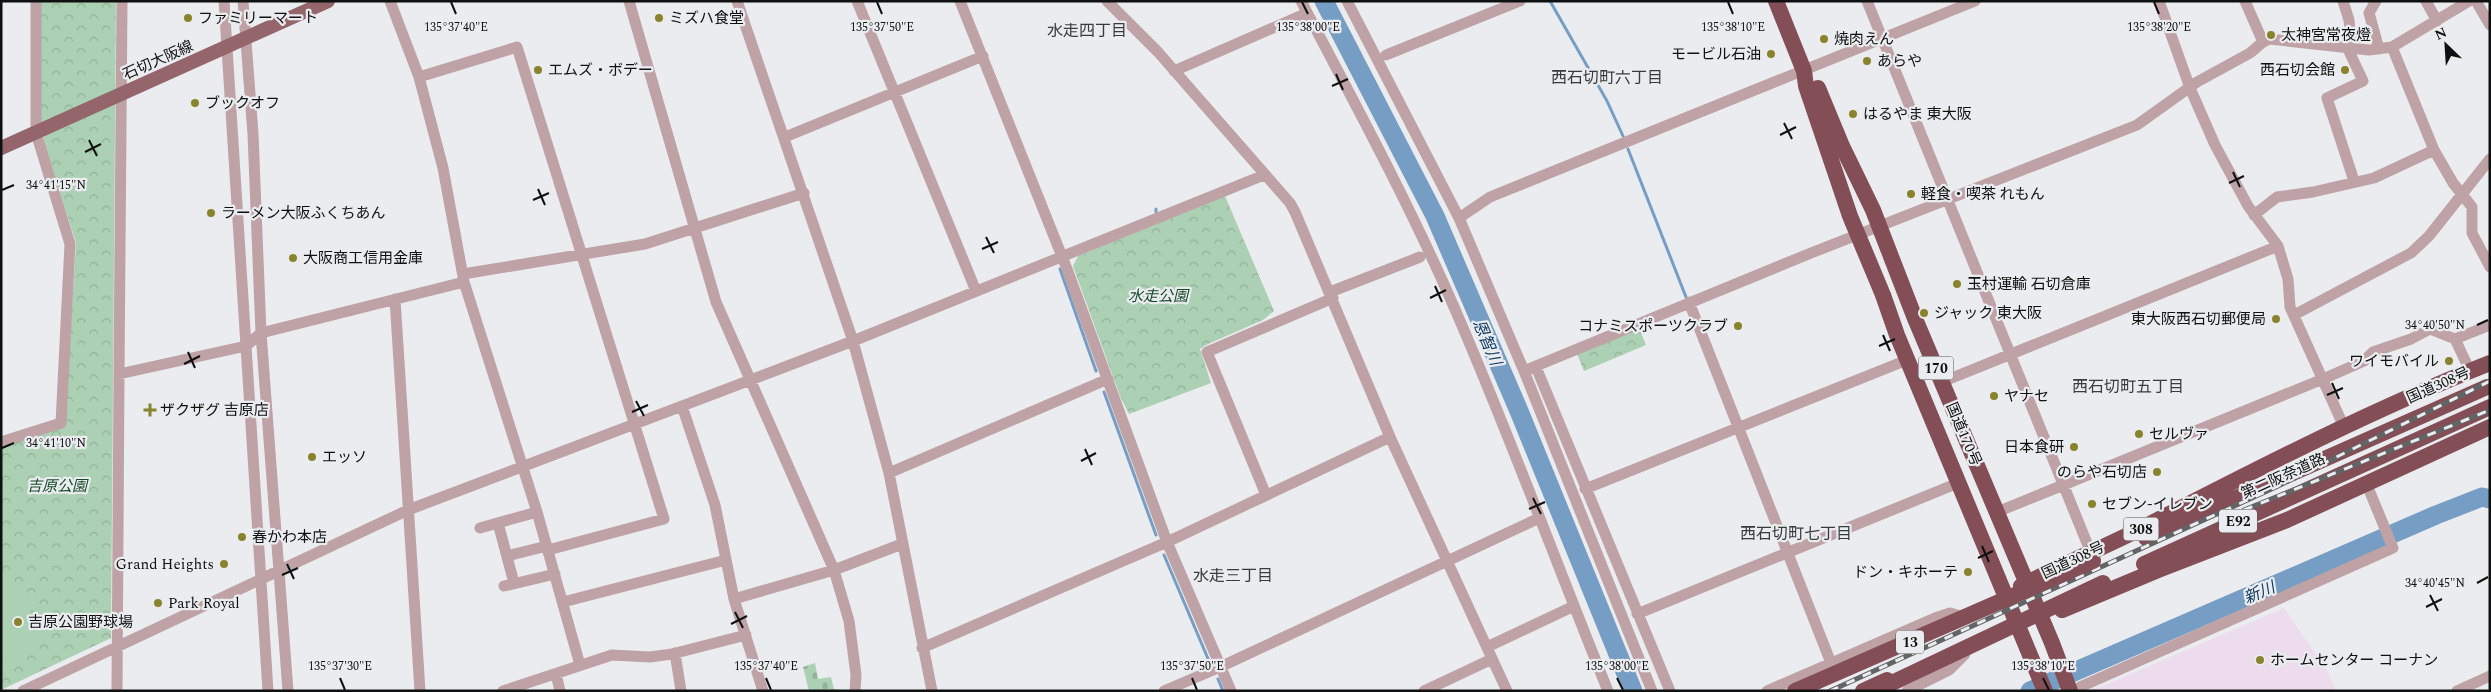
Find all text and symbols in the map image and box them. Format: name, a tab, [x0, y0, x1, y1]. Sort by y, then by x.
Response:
place label: ファミリーマート	[198, 7, 318, 30]
place label: ミズハ食堂	[669, 7, 744, 30]
marker: ファミリーマート	[182, 12, 194, 24]
marker: ミズハ食堂	[653, 12, 665, 24]
text: 135°37'40"E	[424, 18, 488, 37]
text: 135°37'50"E	[850, 18, 914, 37]
text: 135°38'00"E	[1276, 18, 1340, 37]
text: 135°38'10"E	[1701, 18, 1765, 37]
text: 135°38'20"E	[2127, 18, 2191, 37]
district label: 水走四丁目	[1047, 19, 1127, 43]
north arrow	[2421, 20, 2471, 70]
text: N	[2431, 22, 2450, 46]
place label: 太神宮常夜燈	[2281, 24, 2371, 47]
place label: 焼肉えん	[1834, 28, 1894, 51]
marker: 太神宮常夜燈	[2265, 29, 2277, 41]
marker: 焼肉えん	[1818, 33, 1830, 45]
street label: 石切大阪線	[119, 35, 197, 86]
place label: モービル石油	[1671, 43, 1761, 66]
marker: モービル石油	[1765, 48, 1777, 60]
place label: あらや	[1877, 50, 1922, 73]
marker: あらや	[1861, 55, 1873, 67]
place label: エムズ・ボデー	[548, 59, 653, 82]
place label: 西石切会館	[2260, 59, 2335, 82]
marker: エムズ・ボデー	[532, 64, 544, 76]
marker: 西石切会館	[2339, 64, 2351, 76]
district label: 西石切町六丁目	[1551, 66, 1663, 90]
place label: ブックオフ	[205, 92, 280, 115]
marker: ブックオフ	[189, 97, 201, 109]
place label: はるやま 東大阪	[1863, 103, 1972, 126]
marker: はるやま 東大阪	[1847, 108, 1859, 120]
text: 34°41'15"N	[26, 176, 86, 195]
place label: 軽食・喫茶 れもん	[1921, 183, 2045, 206]
marker: 軽食・喫茶 れもん	[1905, 188, 1917, 200]
place label: ラーメン大阪ふくちあん	[221, 202, 385, 225]
marker: ラーメン大阪ふくちあん	[205, 207, 217, 219]
place label: 大阪商工信用金庫	[303, 247, 423, 270]
marker: 大阪商工信用金庫	[287, 252, 299, 264]
place label: 玉村運輸 石切倉庫	[1967, 273, 2091, 296]
marker: 玉村運輸 石切倉庫	[1951, 278, 1963, 290]
park label: 水走公園	[1128, 285, 1190, 308]
place label: ジャック 東大阪	[1934, 302, 2042, 325]
marker: ジャック 東大阪	[1918, 307, 1930, 319]
place label: 東大阪西石切郵便局	[2131, 308, 2266, 331]
marker: 東大阪西石切郵便局	[2270, 313, 2282, 325]
place label: コナミスポーツクラブ	[1578, 315, 1728, 338]
water label: 恩智川	[1467, 316, 1508, 371]
text: 34°40'50"N	[2405, 316, 2465, 335]
marker: コナミスポーツクラブ	[1732, 320, 1744, 332]
place label: ワイモバイル	[2349, 350, 2439, 373]
marker: ワイモバイル	[2443, 355, 2455, 367]
road number: 170	[1918, 356, 1954, 379]
street label: 国道308号	[2403, 361, 2474, 410]
district label: 西石切町五丁目	[2072, 375, 2184, 399]
place label: ヤナセ	[2004, 385, 2049, 408]
marker: ヤナセ	[1988, 390, 2000, 402]
place label: ザクザグ 吉原店	[160, 399, 269, 422]
street label: 国道170号	[1940, 399, 1987, 470]
marker: ザクザグ 吉原店	[144, 404, 156, 416]
place label: セルヴァ	[2149, 423, 2209, 446]
marker: セルヴァ	[2133, 428, 2145, 440]
text: 34°41'10"N	[26, 434, 86, 453]
place label: 日本食研	[2004, 436, 2064, 459]
marker: 日本食研	[2068, 441, 2080, 453]
place label: エッソ	[322, 446, 367, 469]
street label: 第二阪奈道路	[2237, 448, 2329, 505]
marker: エッソ	[306, 451, 318, 463]
place label: のらや石切店	[2057, 461, 2147, 484]
marker: のらや石切店	[2151, 466, 2163, 478]
park label: 吉原公園	[27, 475, 89, 498]
place label: セブン-イレブン	[2102, 493, 2213, 516]
marker: セブン-イレブン	[2086, 498, 2098, 510]
road number: E92	[2219, 510, 2257, 532]
road number: 308	[2124, 518, 2158, 540]
district label: 西石切町七丁目	[1740, 522, 1852, 546]
place label: 春かわ本店	[252, 526, 327, 549]
marker: 春かわ本店	[236, 531, 248, 543]
street label: 国道308号	[2038, 536, 2109, 585]
place label: Grand Heights	[116, 553, 214, 576]
marker: Grand Heights	[218, 558, 230, 570]
place label: ドン・キホーテ	[1853, 561, 1958, 584]
district label: 水走三丁目	[1193, 564, 1273, 588]
marker: ドン・キホーテ	[1962, 566, 1974, 578]
text: 34°40'45"N	[2405, 574, 2465, 593]
water label: 新川	[2240, 575, 2281, 610]
place label: Park Royal	[168, 592, 240, 615]
marker: Park Royal	[152, 597, 164, 609]
place label: 吉原公園野球場	[28, 611, 133, 634]
marker: 吉原公園野球場	[12, 616, 24, 628]
road number: 13	[1896, 630, 1924, 654]
place label: ホームセンター コーナン	[2270, 649, 2438, 672]
marker: ホームセンター コーナン	[2254, 654, 2266, 666]
text: 135°37'30"E	[308, 657, 372, 676]
text: 135°37'40"E	[734, 657, 798, 676]
text: 135°37'50"E	[1160, 657, 1224, 676]
text: 135°38'00"E	[1585, 657, 1649, 676]
text: 135°38'10"E	[2011, 657, 2075, 676]

